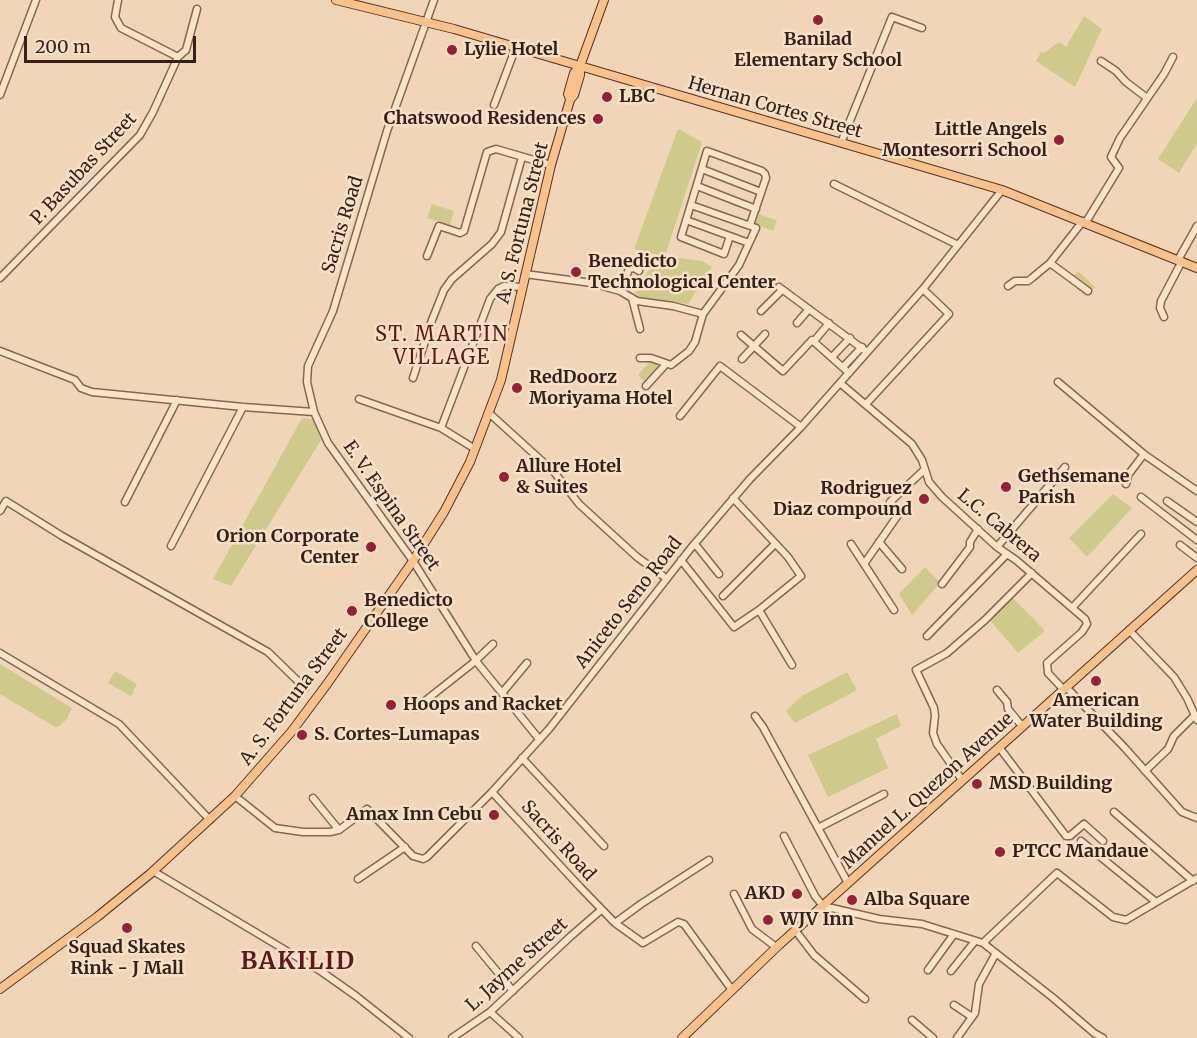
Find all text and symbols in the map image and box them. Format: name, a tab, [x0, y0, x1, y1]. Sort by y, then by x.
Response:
marker: Banilad Elementary School	[811, 13, 825, 27]
scale bar	[27, 24, 200, 62]
place label: Banilad Elementary School	[734, 29, 902, 72]
text: 200 m	[35, 35, 91, 58]
place label: Lylie Hotel	[464, 39, 558, 61]
marker: Lylie Hotel	[445, 43, 459, 57]
street label: Hernan Cortes Street	[685, 73, 865, 143]
place label: LBC	[619, 86, 655, 108]
marker: LBC	[600, 90, 614, 104]
street label: P. Basubas Street	[27, 108, 141, 230]
place label: Chatswood Residences	[384, 108, 586, 130]
marker: Chatswood Residences	[591, 112, 605, 126]
place label: Little Angels Montesorri School	[882, 119, 1047, 162]
marker: Little Angels Montesorri School	[1052, 133, 1066, 147]
street label: A. S. Fortuna Street	[493, 140, 553, 306]
street label: Sacris Road	[318, 174, 368, 276]
place label: Benedicto Technological Center	[588, 251, 776, 294]
marker: Benedicto Technological Center	[569, 265, 583, 279]
district label: ST. MARTIN VILLAGE	[375, 323, 509, 370]
place label: RedDoorz Moriyama Hotel	[529, 367, 673, 410]
marker: RedDoorz Moriyama Hotel	[510, 381, 524, 395]
street label: E. V. Espina Street	[338, 437, 444, 575]
place label: Allure Hotel & Suites	[516, 456, 622, 498]
place label: Gethsemane Parish	[1018, 466, 1129, 508]
marker: Allure Hotel & Suites	[497, 470, 511, 484]
place label: Rodriguez Diaz compound	[773, 478, 912, 520]
marker: Gethsemane Parish	[999, 480, 1013, 494]
street label: L.C. Cabrera	[953, 485, 1045, 567]
marker: Rodriguez Diaz compound	[917, 492, 931, 506]
place label: Orion Corporate Center	[216, 526, 359, 568]
street label: Aniceto Seno Road	[571, 533, 687, 673]
marker: Orion Corporate Center	[364, 540, 378, 554]
place label: Benedicto College	[364, 590, 453, 632]
marker: Benedicto College	[345, 604, 359, 618]
street label: A. S. Fortuna Street	[236, 624, 352, 770]
marker: American Water Building	[1089, 674, 1103, 688]
place label: American Water Building	[1029, 690, 1163, 732]
place label: Hoops and Racket	[403, 694, 562, 716]
marker: Hoops and Racket	[384, 698, 398, 712]
street label: Manuel L. Quezon Avenue	[838, 708, 1018, 874]
place label: S. Cortes-Lumapas	[314, 724, 480, 746]
marker: S. Cortes-Lumapas	[295, 728, 309, 742]
place label: MSD Building	[989, 773, 1112, 795]
marker: MSD Building	[970, 777, 984, 791]
street label: Sacris Road	[516, 796, 600, 886]
place label: Amax Inn Cebu	[346, 804, 482, 826]
marker: Amax Inn Cebu	[487, 808, 501, 822]
place label: PTCC Mandaue	[1012, 841, 1148, 863]
marker: PTCC Mandaue	[993, 845, 1007, 859]
place label: AKD	[745, 883, 785, 905]
marker: AKD	[790, 887, 804, 901]
place label: Alba Square	[864, 889, 970, 911]
marker: Alba Square	[845, 893, 859, 907]
place label: WJV Inn	[780, 909, 854, 931]
marker: WJV Inn	[761, 913, 775, 927]
street label: L. Jayme Street	[462, 914, 572, 1016]
marker: Squad Skates Rink - J Mall	[120, 921, 134, 935]
place label: Squad Skates Rink - J Mall	[68, 937, 186, 980]
district label: BAKILID	[241, 948, 355, 976]

